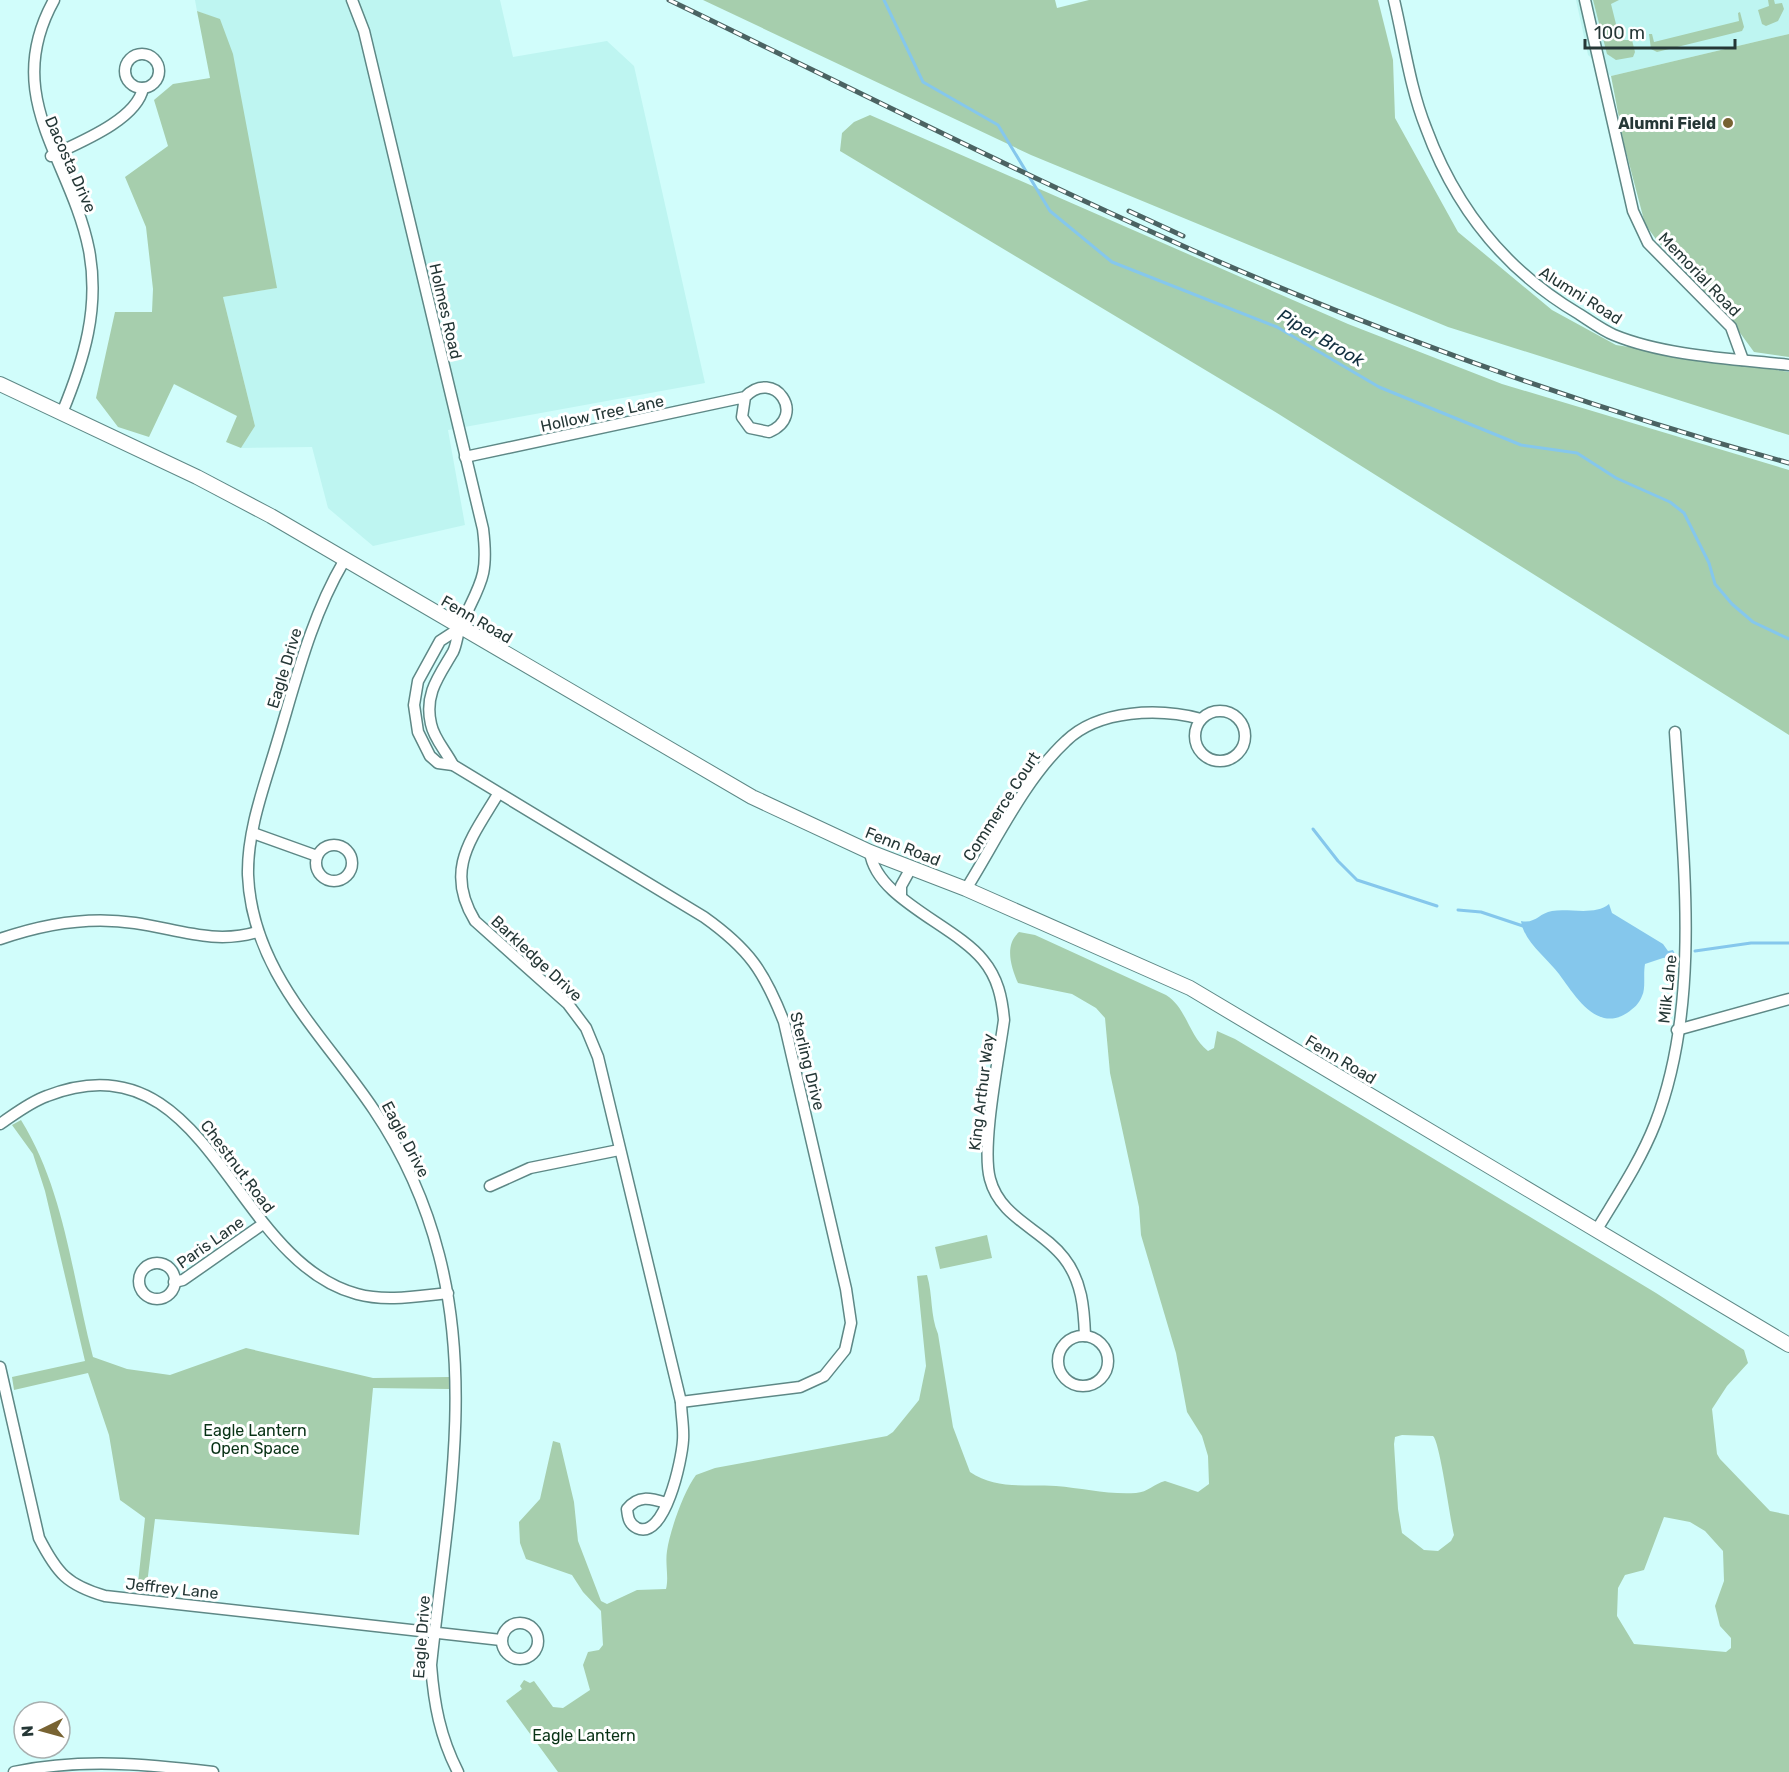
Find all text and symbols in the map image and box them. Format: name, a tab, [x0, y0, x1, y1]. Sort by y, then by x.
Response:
scale bar	[1585, 12, 1735, 50]
text: 100 m	[1594, 22, 1645, 44]
street label: Dacosta Drive	[41, 113, 100, 215]
place label: Alumni Field	[1618, 114, 1716, 133]
marker: Alumni Field	[1721, 116, 1735, 130]
street label: Memorial Road	[1655, 228, 1745, 320]
street label: Holmes Road	[425, 261, 466, 361]
street label: Alumni Road	[1536, 262, 1626, 328]
water label: Piper Brook	[1274, 304, 1369, 372]
street label: Hollow Tree Lane	[539, 391, 666, 436]
street label: Fenn Road	[438, 591, 516, 648]
street label: Eagle Drive	[263, 625, 306, 711]
street label: Commerce Court	[959, 748, 1044, 865]
street label: Fenn Road	[862, 823, 943, 870]
street label: Barkledge Drive	[487, 911, 586, 1005]
street label: Milk Lane	[1654, 954, 1681, 1024]
street label: Sterling Drive	[786, 1010, 829, 1112]
street label: Fenn Road	[1302, 1031, 1380, 1088]
street label: King Arthur Way	[965, 1032, 998, 1152]
street label: Eagle Drive	[378, 1098, 434, 1181]
street label: Chestnut Road	[197, 1116, 279, 1216]
street label: Paris Lane	[173, 1212, 247, 1272]
park label: Eagle Lantern Open Space	[203, 1421, 307, 1458]
street label: Jeffrey Lane	[124, 1574, 219, 1603]
street label: Eagle Drive	[409, 1595, 434, 1679]
north arrow	[12, 1700, 72, 1760]
text: N	[18, 1725, 38, 1738]
park label: Eagle Lantern	[532, 1726, 636, 1745]

